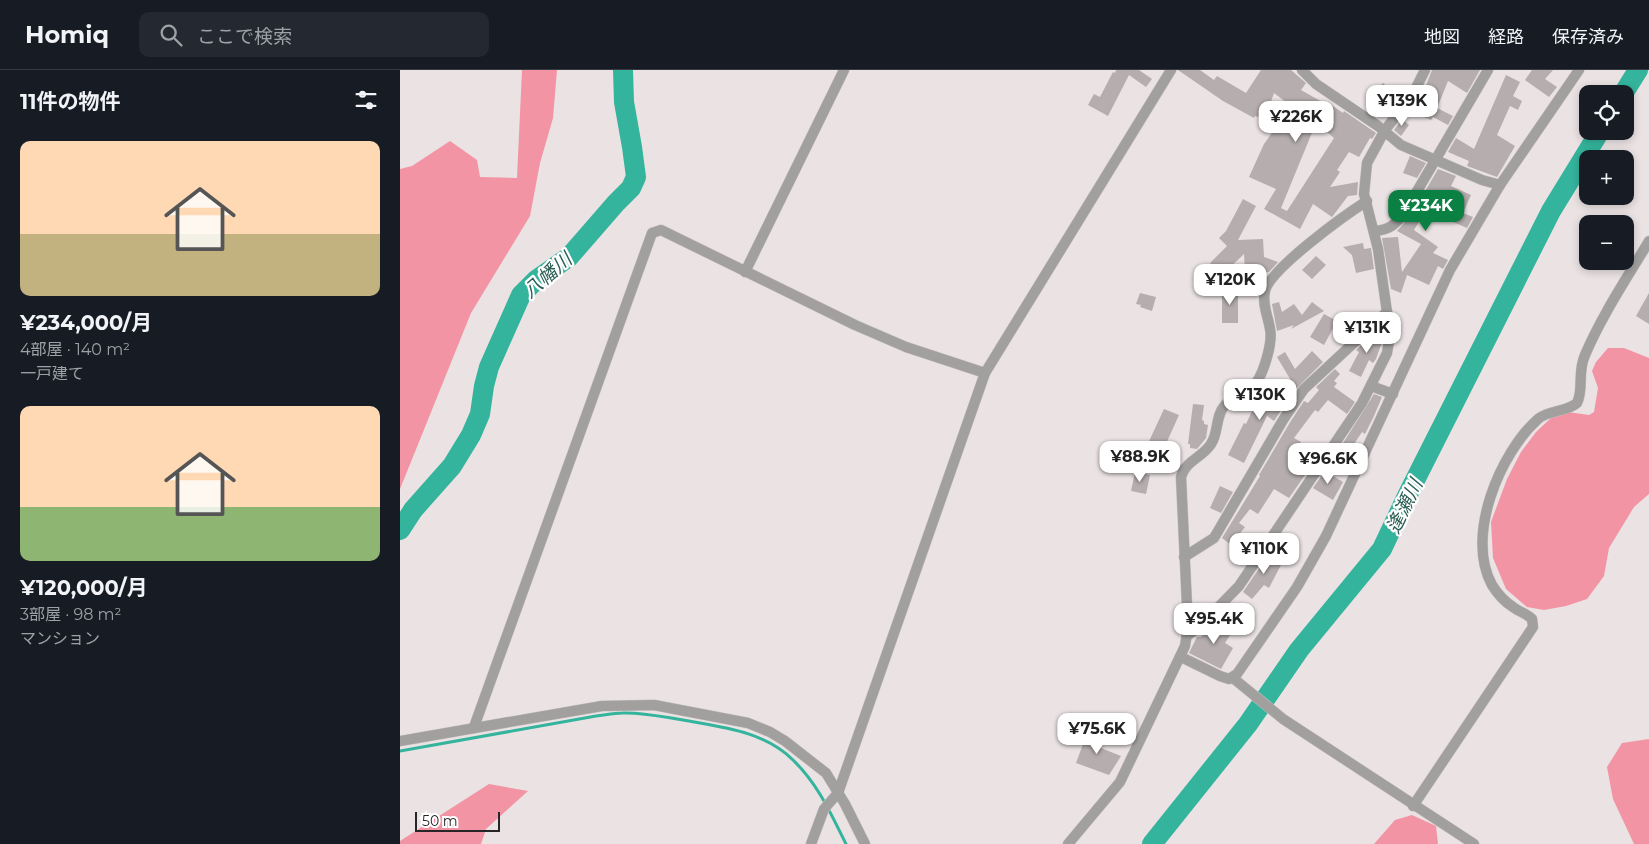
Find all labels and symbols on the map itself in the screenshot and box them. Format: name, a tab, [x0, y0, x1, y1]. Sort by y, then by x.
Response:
pin: ¥139K	[1367, 85, 1437, 127]
pin: ¥226K	[1261, 100, 1331, 143]
pin: ¥234K	[1391, 190, 1461, 232]
water label: 八幡川	[518, 247, 578, 303]
pin: ¥120K	[1195, 264, 1265, 306]
pin: ¥131K	[1332, 312, 1402, 354]
pin: ¥130K	[1225, 378, 1295, 421]
pin: ¥88.9K	[1099, 440, 1181, 483]
pin: ¥96.6K	[1287, 442, 1369, 485]
water label: 逢瀬川	[1382, 474, 1428, 537]
pin: ¥110K	[1229, 532, 1299, 575]
pin: ¥95.4K	[1173, 602, 1255, 645]
pin: ¥75.6K	[1056, 712, 1138, 755]
scale bar	[415, 809, 500, 832]

